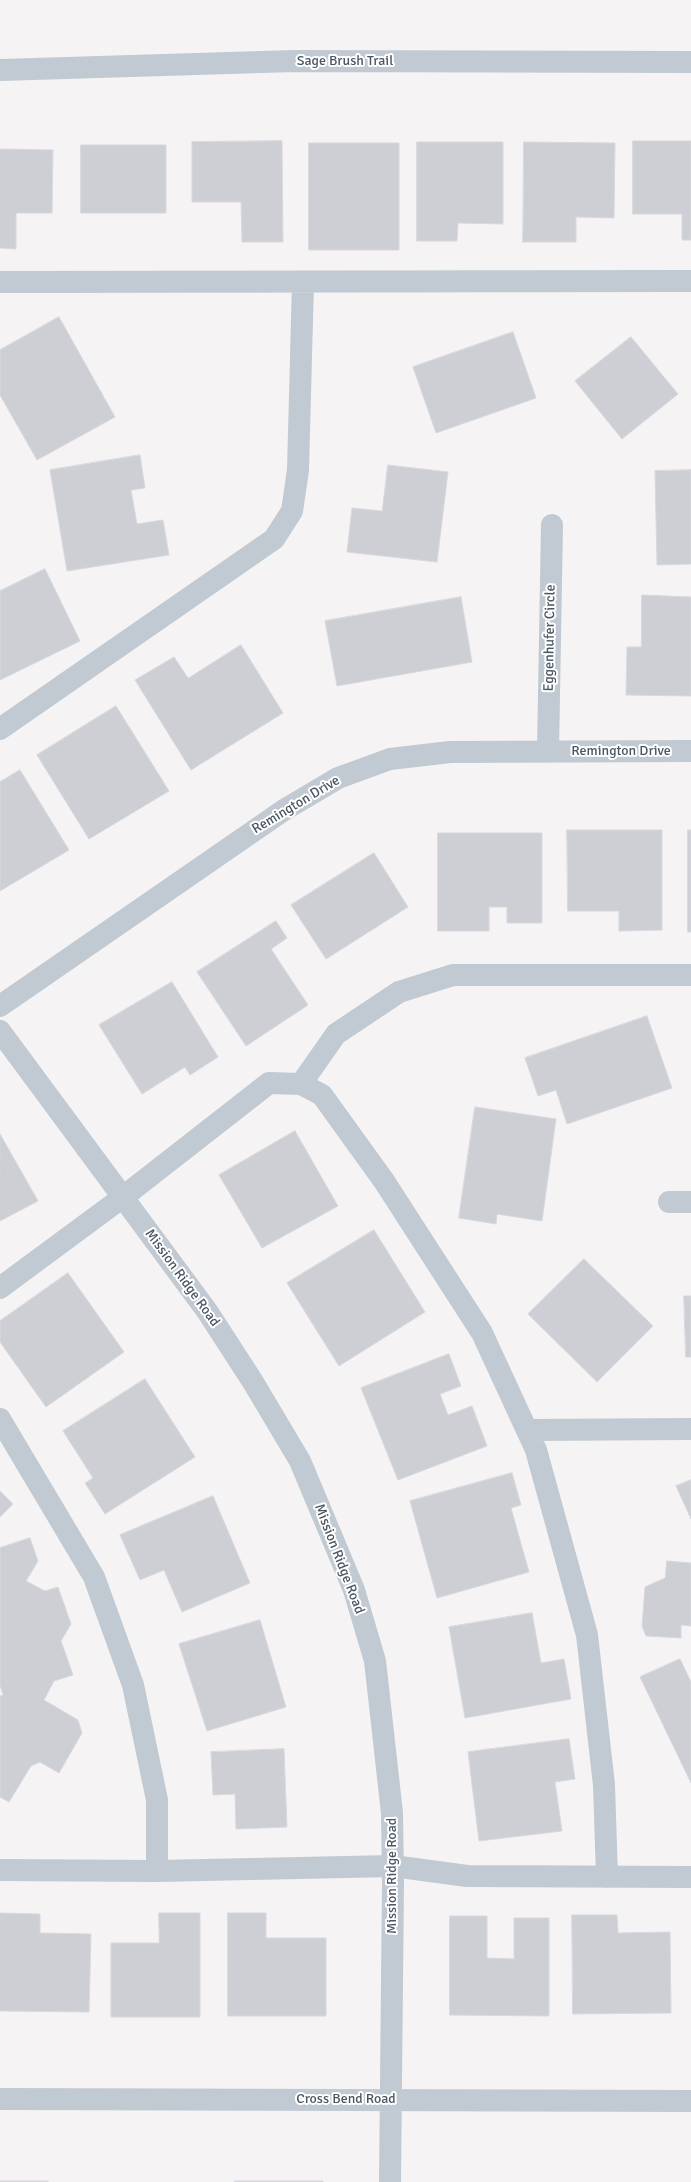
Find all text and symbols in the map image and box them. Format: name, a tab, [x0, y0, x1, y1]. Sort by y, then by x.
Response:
street label: Sage Brush Trail	[297, 53, 393, 69]
street label: Eggenhufer Circle	[541, 584, 559, 692]
street label: Remington Drive	[571, 743, 671, 759]
street label: Remington Drive	[249, 772, 343, 838]
street label: Mission Ridge Road	[141, 1226, 223, 1330]
street label: Mission Ridge Road	[310, 1502, 368, 1616]
street label: Mission Ridge Road	[384, 1818, 400, 1934]
street label: Cross Bend Road	[296, 2091, 396, 2107]

